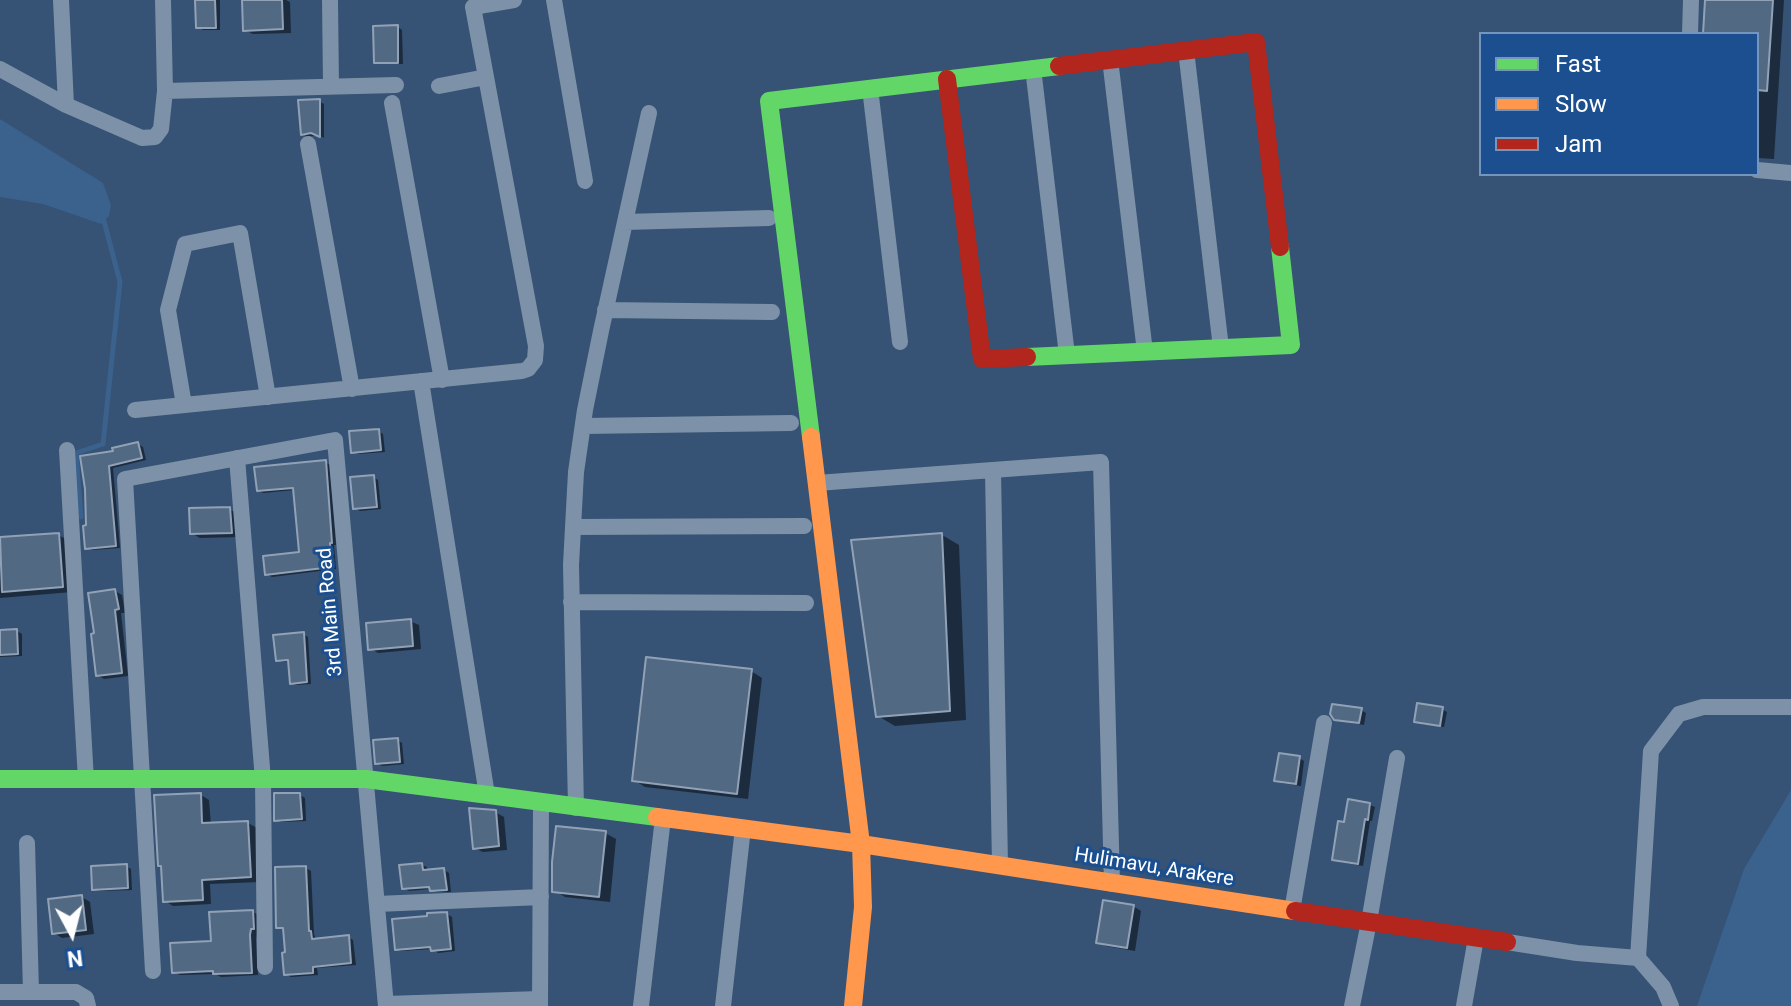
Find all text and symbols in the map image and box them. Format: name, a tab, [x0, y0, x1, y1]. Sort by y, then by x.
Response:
legend	[1479, 32, 1759, 176]
text: Fast	[1555, 50, 1601, 78]
text: Slow	[1555, 90, 1607, 118]
text: Jam	[1555, 130, 1602, 158]
street label: 3rd Main Road	[313, 547, 349, 677]
street label: Hulimavu, Arakere	[1073, 844, 1235, 892]
north arrow	[32, 894, 112, 974]
text: N	[66, 945, 84, 972]

